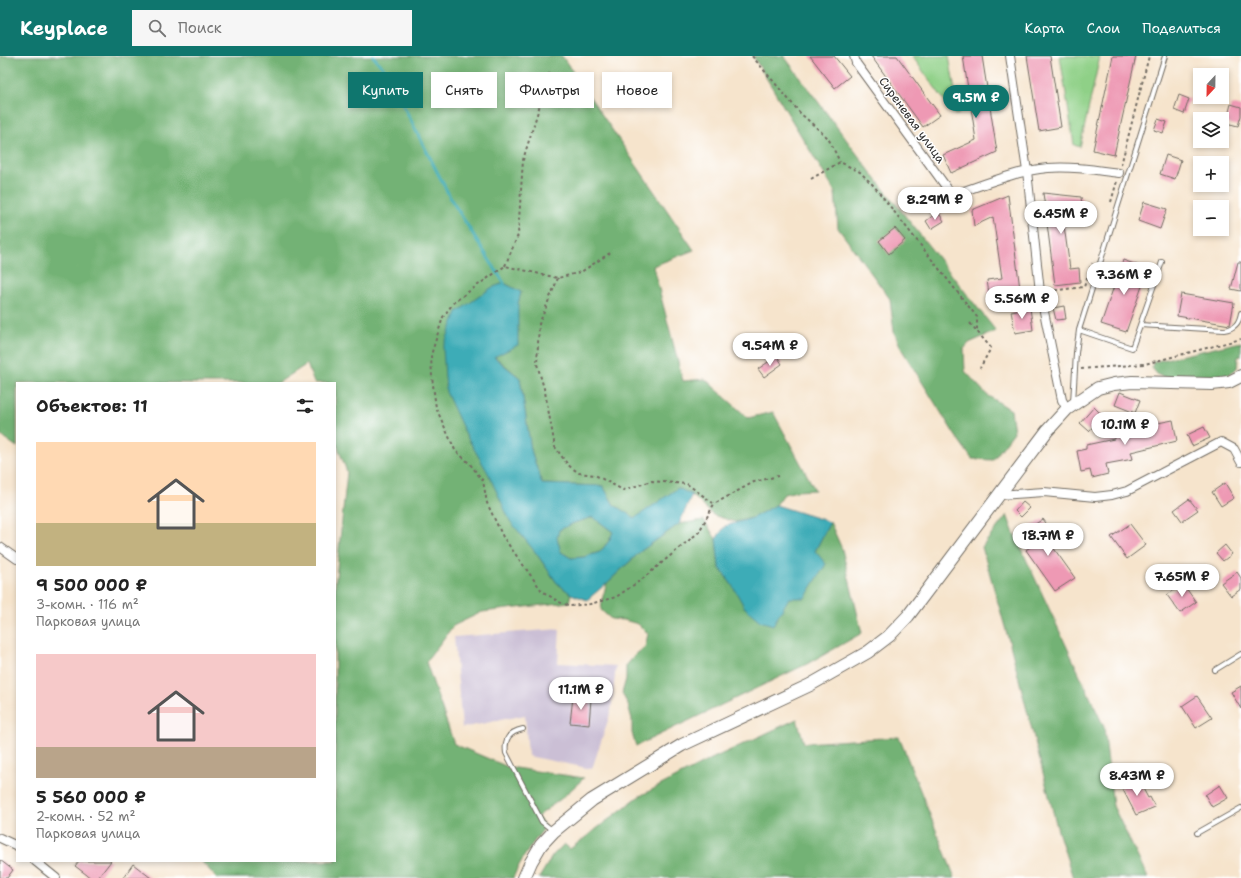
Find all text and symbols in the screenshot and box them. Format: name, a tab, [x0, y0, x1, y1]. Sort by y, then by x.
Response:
search box	[132, 10, 412, 46]
text: Keyplace	[20, 16, 108, 41]
icon: search	[146, 17, 168, 39]
text: Поиск	[178, 18, 222, 38]
text: Карта	[1024, 19, 1065, 37]
text: Слои	[1087, 19, 1120, 37]
text: Поделиться	[1142, 19, 1221, 37]
north arrow	[1193, 68, 1229, 104]
map controls	[1193, 68, 1229, 236]
chip: Купить	[348, 72, 423, 108]
chip: Снять	[431, 72, 497, 108]
chip: Фильтры	[505, 72, 594, 108]
chip: Новое	[602, 72, 672, 108]
street label: Сиреневая улица	[875, 74, 949, 167]
pin: 9.5M ₽	[943, 85, 1009, 119]
text: 9.5M ₽	[952, 89, 1000, 106]
button: layers	[1193, 112, 1229, 148]
button: +	[1193, 156, 1229, 192]
pin: 8.29M ₽	[898, 187, 972, 221]
text: 8.29M ₽	[907, 191, 963, 208]
button: −	[1193, 200, 1229, 236]
pin: 6.45M ₽	[1024, 201, 1098, 235]
text: 6.45M ₽	[1033, 205, 1089, 222]
pin: 7.36M ₽	[1087, 262, 1161, 296]
text: 7.36M ₽	[1096, 266, 1152, 283]
pin: 5.56M ₽	[985, 286, 1059, 320]
text: 5.56M ₽	[994, 290, 1050, 307]
pin: 9.54M ₽	[733, 333, 807, 367]
text: 9.54M ₽	[742, 337, 798, 354]
text: Объектов: 11	[36, 395, 148, 417]
icon: filters	[294, 395, 316, 417]
pin: 10.1M ₽	[1088, 412, 1162, 446]
text: 10.1M ₽	[1100, 416, 1150, 433]
icon: home	[140, 468, 212, 540]
pin: 18.7M ₽	[1011, 523, 1085, 557]
text: 18.7M ₽	[1022, 527, 1074, 544]
pin: 7.65M ₽	[1145, 564, 1219, 598]
text: 7.65M ₽	[1154, 568, 1210, 585]
text: 9 500 000 ₽	[36, 574, 147, 596]
text: 3-комн. · 116 m²	[36, 596, 139, 613]
text: Парковая улица	[36, 613, 140, 630]
pin: 11.1M ₽	[544, 677, 618, 711]
icon: home	[140, 680, 212, 752]
text: 11.1M ₽	[558, 681, 604, 698]
pin: 8.43M ₽	[1100, 763, 1174, 797]
text: 8.43M ₽	[1109, 767, 1165, 784]
text: 5 560 000 ₽	[36, 786, 146, 808]
text: 2-комн. · 52 m²	[36, 808, 135, 825]
text: Парковая улица	[36, 825, 140, 842]

